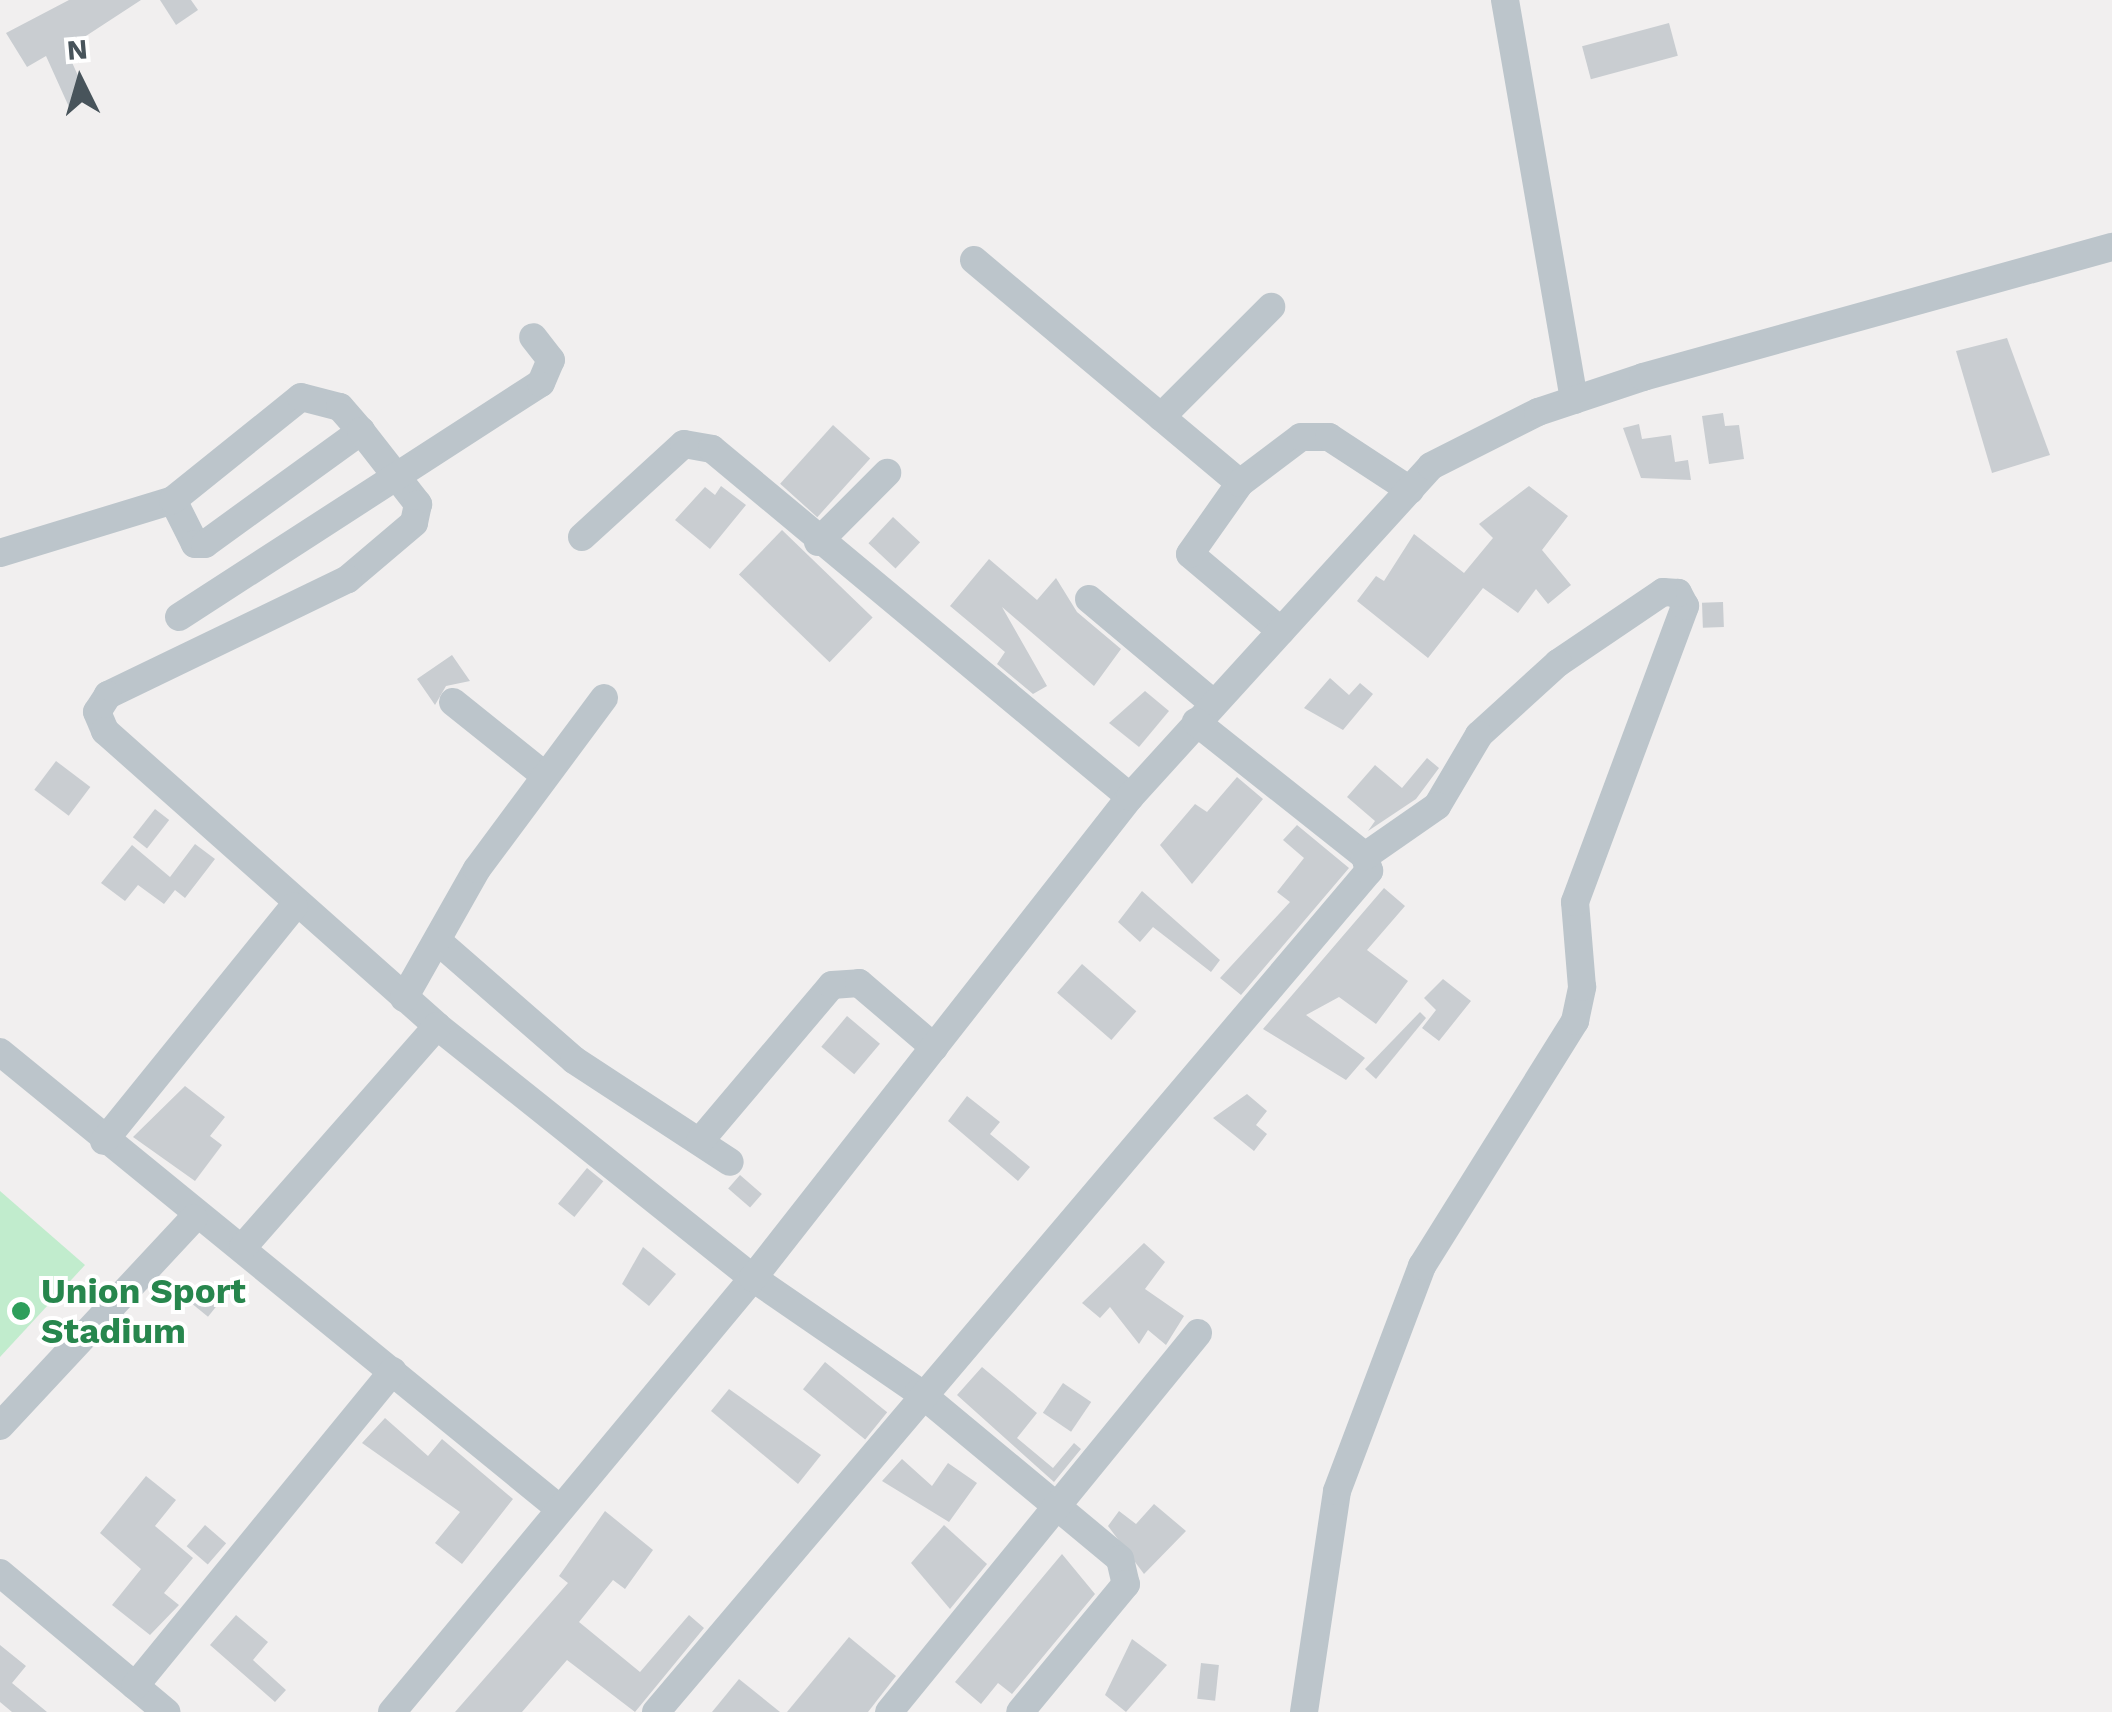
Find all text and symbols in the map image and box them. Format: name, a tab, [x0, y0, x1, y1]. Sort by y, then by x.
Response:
north arrow	[30, 30, 130, 130]
text: N	[66, 32, 89, 67]
place label: Union Sport Stadium	[41, 1270, 246, 1352]
marker: Union Sport Stadium	[10, 1300, 32, 1322]

